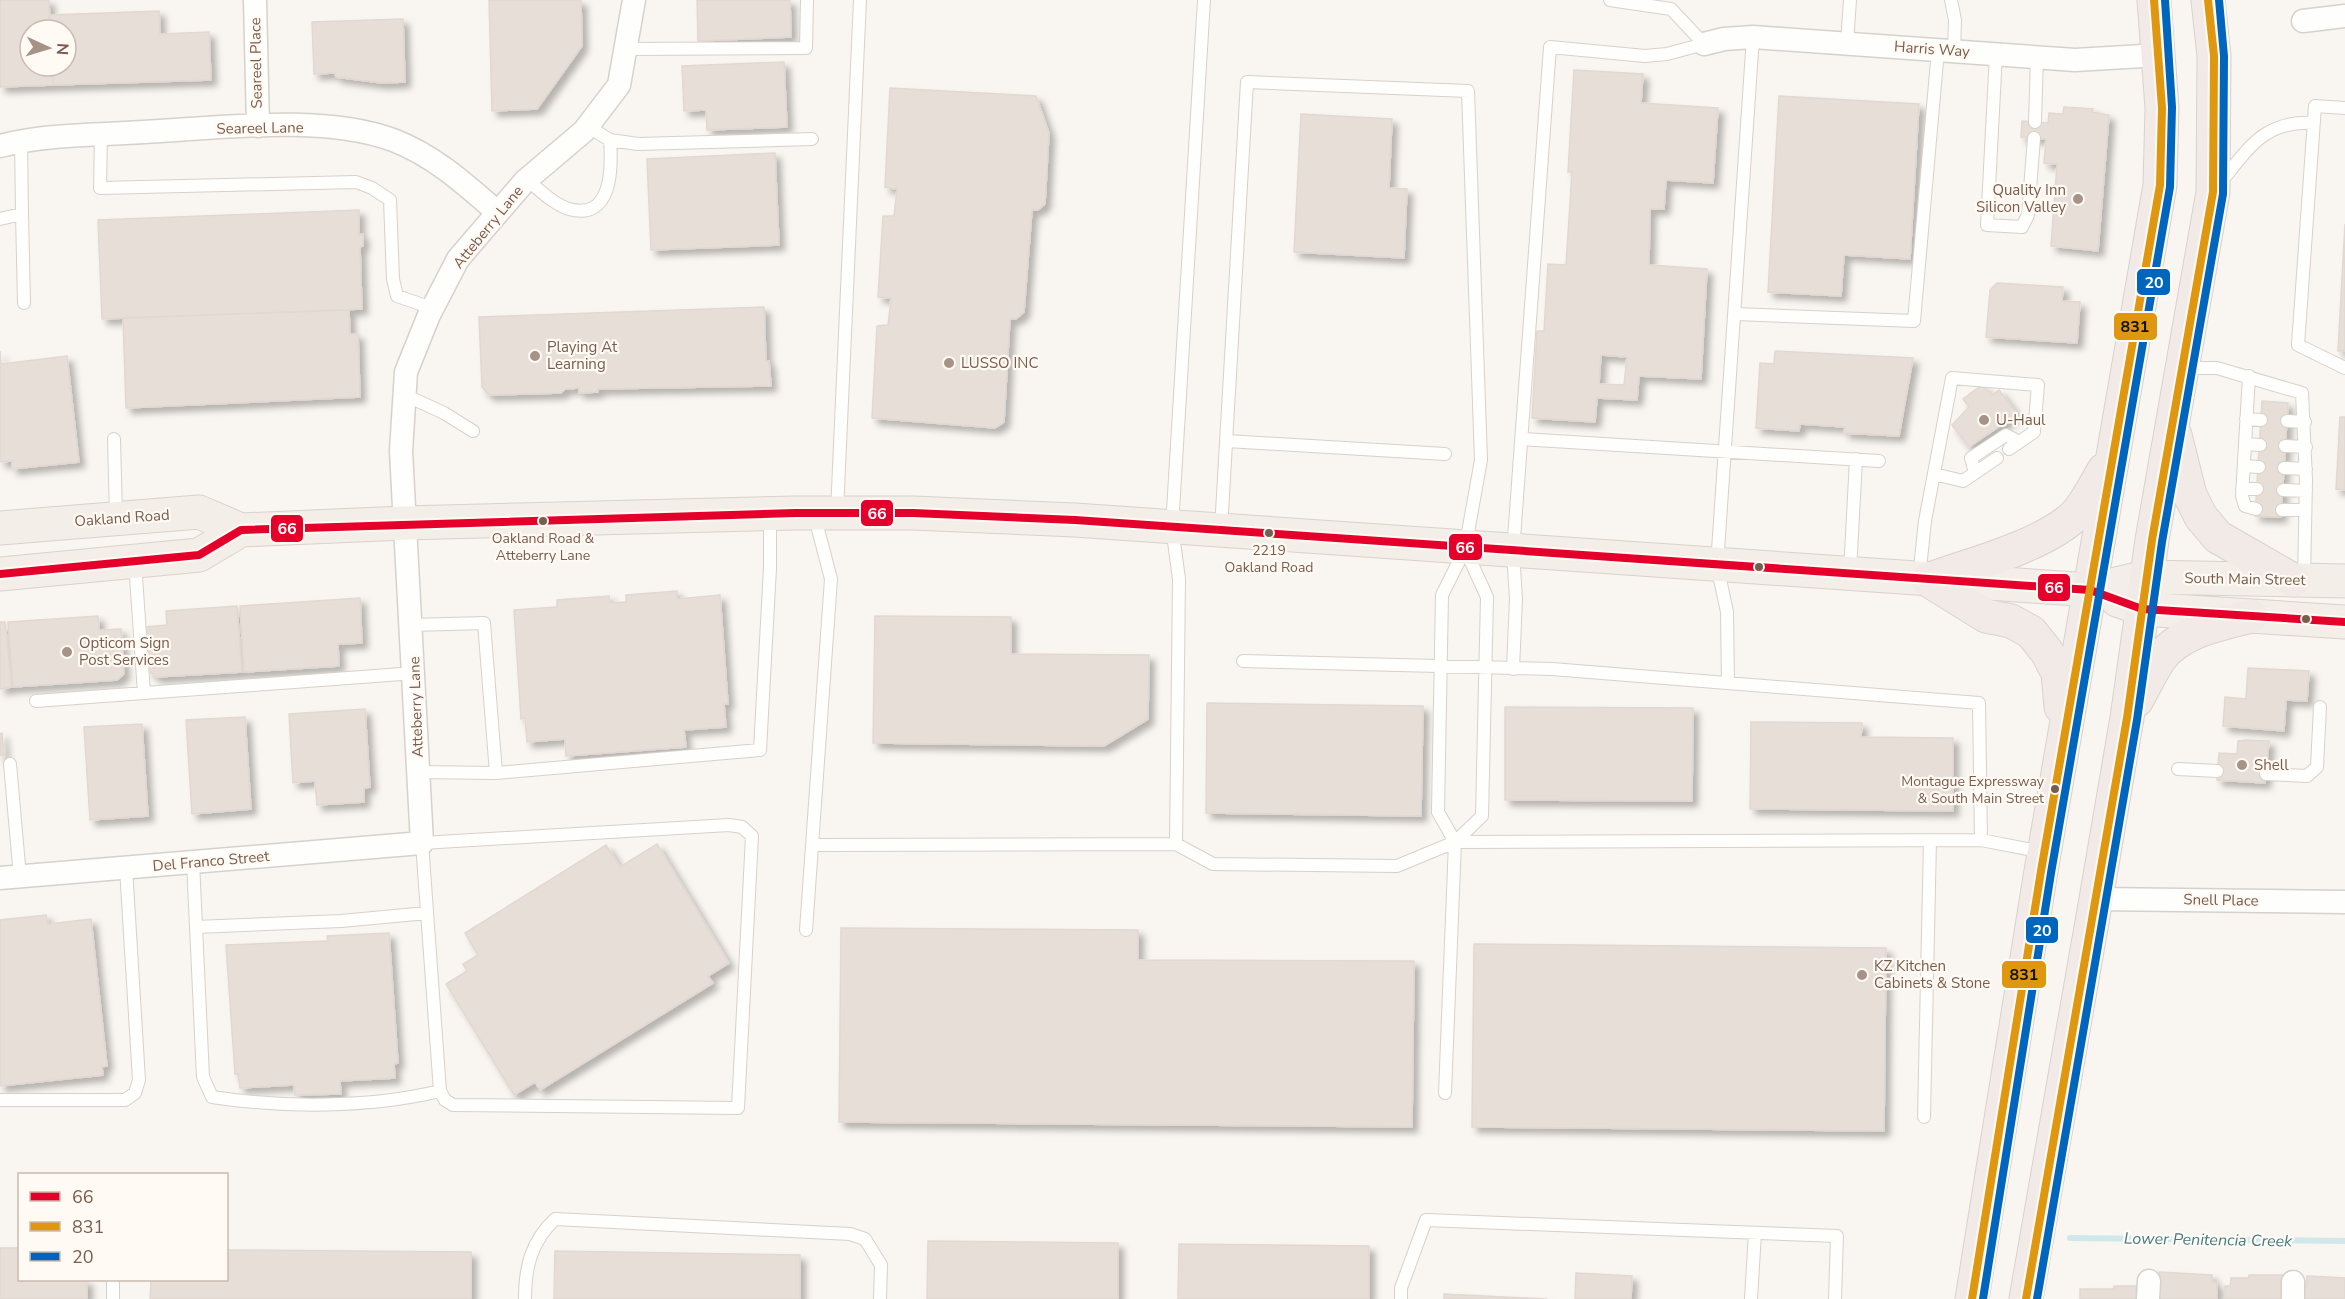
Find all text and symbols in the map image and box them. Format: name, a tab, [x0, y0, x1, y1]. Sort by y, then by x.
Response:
street label: Seareel Place	[245, 17, 267, 109]
north arrow	[18, 18, 78, 78]
street label: Harris Way	[1893, 36, 1971, 62]
text: N	[51, 42, 73, 56]
street label: Seareel Lane	[216, 117, 304, 139]
place label: Quality Inn Silicon Valley	[1976, 180, 2066, 217]
street label: Atteberry Lane	[448, 181, 528, 273]
marker: Quality Inn Silicon Valley	[2071, 192, 2085, 206]
line badge: 20	[2136, 268, 2171, 296]
text: 20	[2144, 272, 2164, 294]
line badge: 831	[2113, 312, 2158, 341]
text: 831	[2121, 316, 2149, 338]
place label: Playing At Learning	[547, 337, 618, 374]
marker: Playing At Learning	[528, 349, 542, 363]
place label: LUSSO INC	[961, 353, 1039, 373]
marker: LUSSO INC	[942, 356, 956, 370]
place label: U-Haul	[1996, 410, 2046, 430]
marker: U-Haul	[1977, 413, 1991, 427]
line badge: 66	[860, 499, 894, 527]
text: 66	[867, 503, 887, 525]
street label: Oakland Road	[74, 505, 170, 531]
line badge: 66	[270, 514, 304, 543]
marker: Oakland Road & Atteberry Lane	[537, 515, 549, 527]
text: 66	[277, 518, 297, 540]
marker: 2219 Oakland Road	[1263, 527, 1275, 539]
place label: Oakland Road & Atteberry Lane	[492, 529, 594, 565]
line badge: 66	[1448, 533, 1483, 561]
text: 66	[1455, 537, 1475, 559]
place label: 2219 Oakland Road	[1224, 541, 1314, 577]
unlabelled marker	[1753, 561, 1765, 573]
street label: South Main Street	[2184, 568, 2306, 590]
line badge: 66	[2037, 573, 2071, 602]
text: 66	[2044, 577, 2064, 599]
unlabelled marker	[2300, 613, 2312, 625]
place label: Opticom Sign Post Services	[79, 633, 170, 670]
marker: Opticom Sign Post Services	[60, 645, 74, 659]
street label: Atteberry Lane	[404, 656, 428, 758]
place label: Shell	[2254, 755, 2289, 775]
marker: Shell	[2235, 758, 2249, 772]
place label: Montague Expressway & South Main Street	[1901, 772, 2045, 808]
marker: Montague Expressway & South Main Street	[2049, 783, 2061, 795]
street label: Del Franco Street	[152, 846, 271, 876]
street label: Snell Place	[2183, 889, 2259, 911]
line badge: 20	[2025, 916, 2059, 944]
text: 20	[2032, 920, 2052, 942]
place label: KZ Kitchen Cabinets & Stone	[1874, 956, 1990, 993]
line badge: 831	[2001, 960, 2047, 989]
text: 831	[2010, 964, 2038, 986]
marker: KZ Kitchen Cabinets & Stone	[1855, 968, 1869, 982]
legend	[18, 1173, 228, 1281]
text: 66	[72, 1185, 94, 1209]
text: 831	[72, 1215, 104, 1239]
water label: Lower Penitencia Creek	[2124, 1228, 2293, 1252]
text: 20	[72, 1245, 94, 1269]

